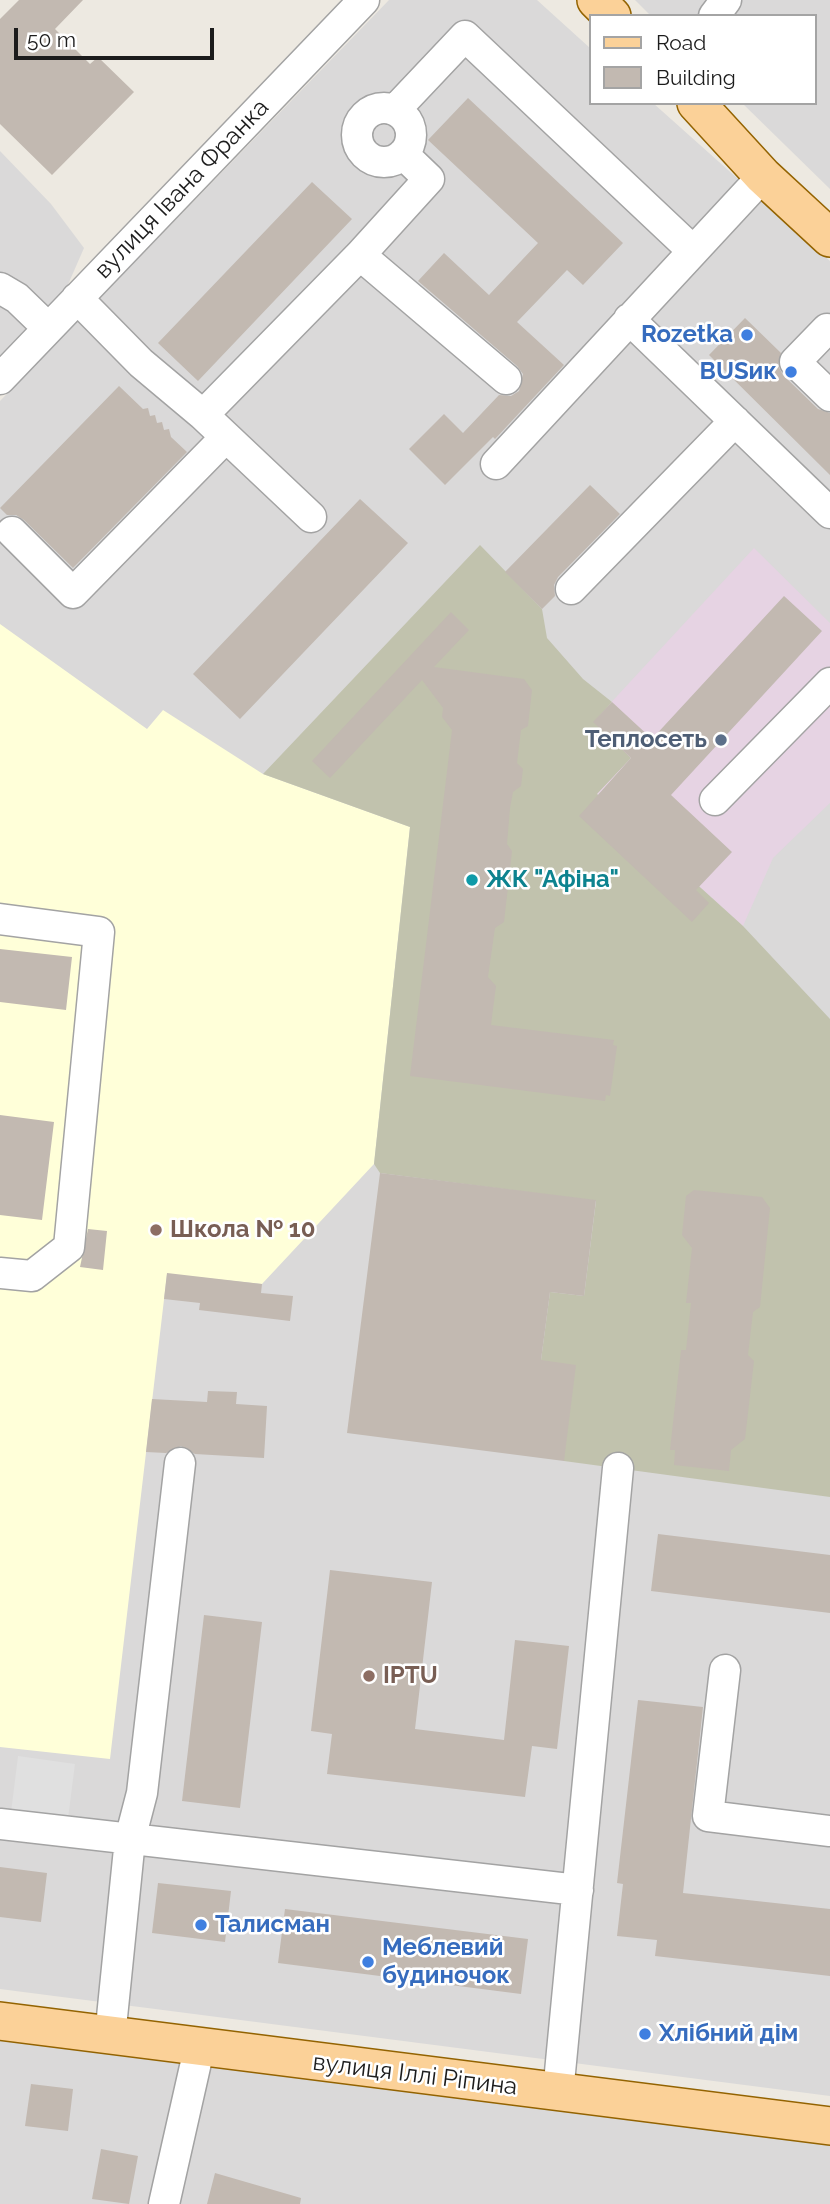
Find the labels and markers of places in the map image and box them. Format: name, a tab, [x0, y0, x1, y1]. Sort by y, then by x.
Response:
place label: Rozetka	[641, 321, 733, 349]
marker: Rozetka	[739, 327, 755, 343]
place label: BUSик	[700, 358, 777, 386]
marker: BUSик	[783, 364, 799, 380]
place label: Теплосеть	[585, 726, 707, 754]
marker: Теплосеть	[713, 732, 729, 748]
place label: ЖК "Афіна"	[486, 866, 619, 894]
marker: ЖК "Афіна"	[464, 872, 480, 888]
place label: Школа № 10	[170, 1216, 315, 1244]
marker: Школа № 10	[148, 1222, 164, 1238]
place label: IPTU	[383, 1662, 438, 1690]
marker: IPTU	[361, 1668, 377, 1684]
place label: Талисман	[215, 1911, 330, 1939]
marker: Талисман	[193, 1917, 209, 1933]
place label: Меблевий будиночок	[382, 1934, 510, 1990]
marker: Меблевий будиночок	[360, 1954, 376, 1970]
place label: Хлібний дім	[659, 2020, 798, 2048]
marker: Хлібний дім	[637, 2026, 653, 2042]

